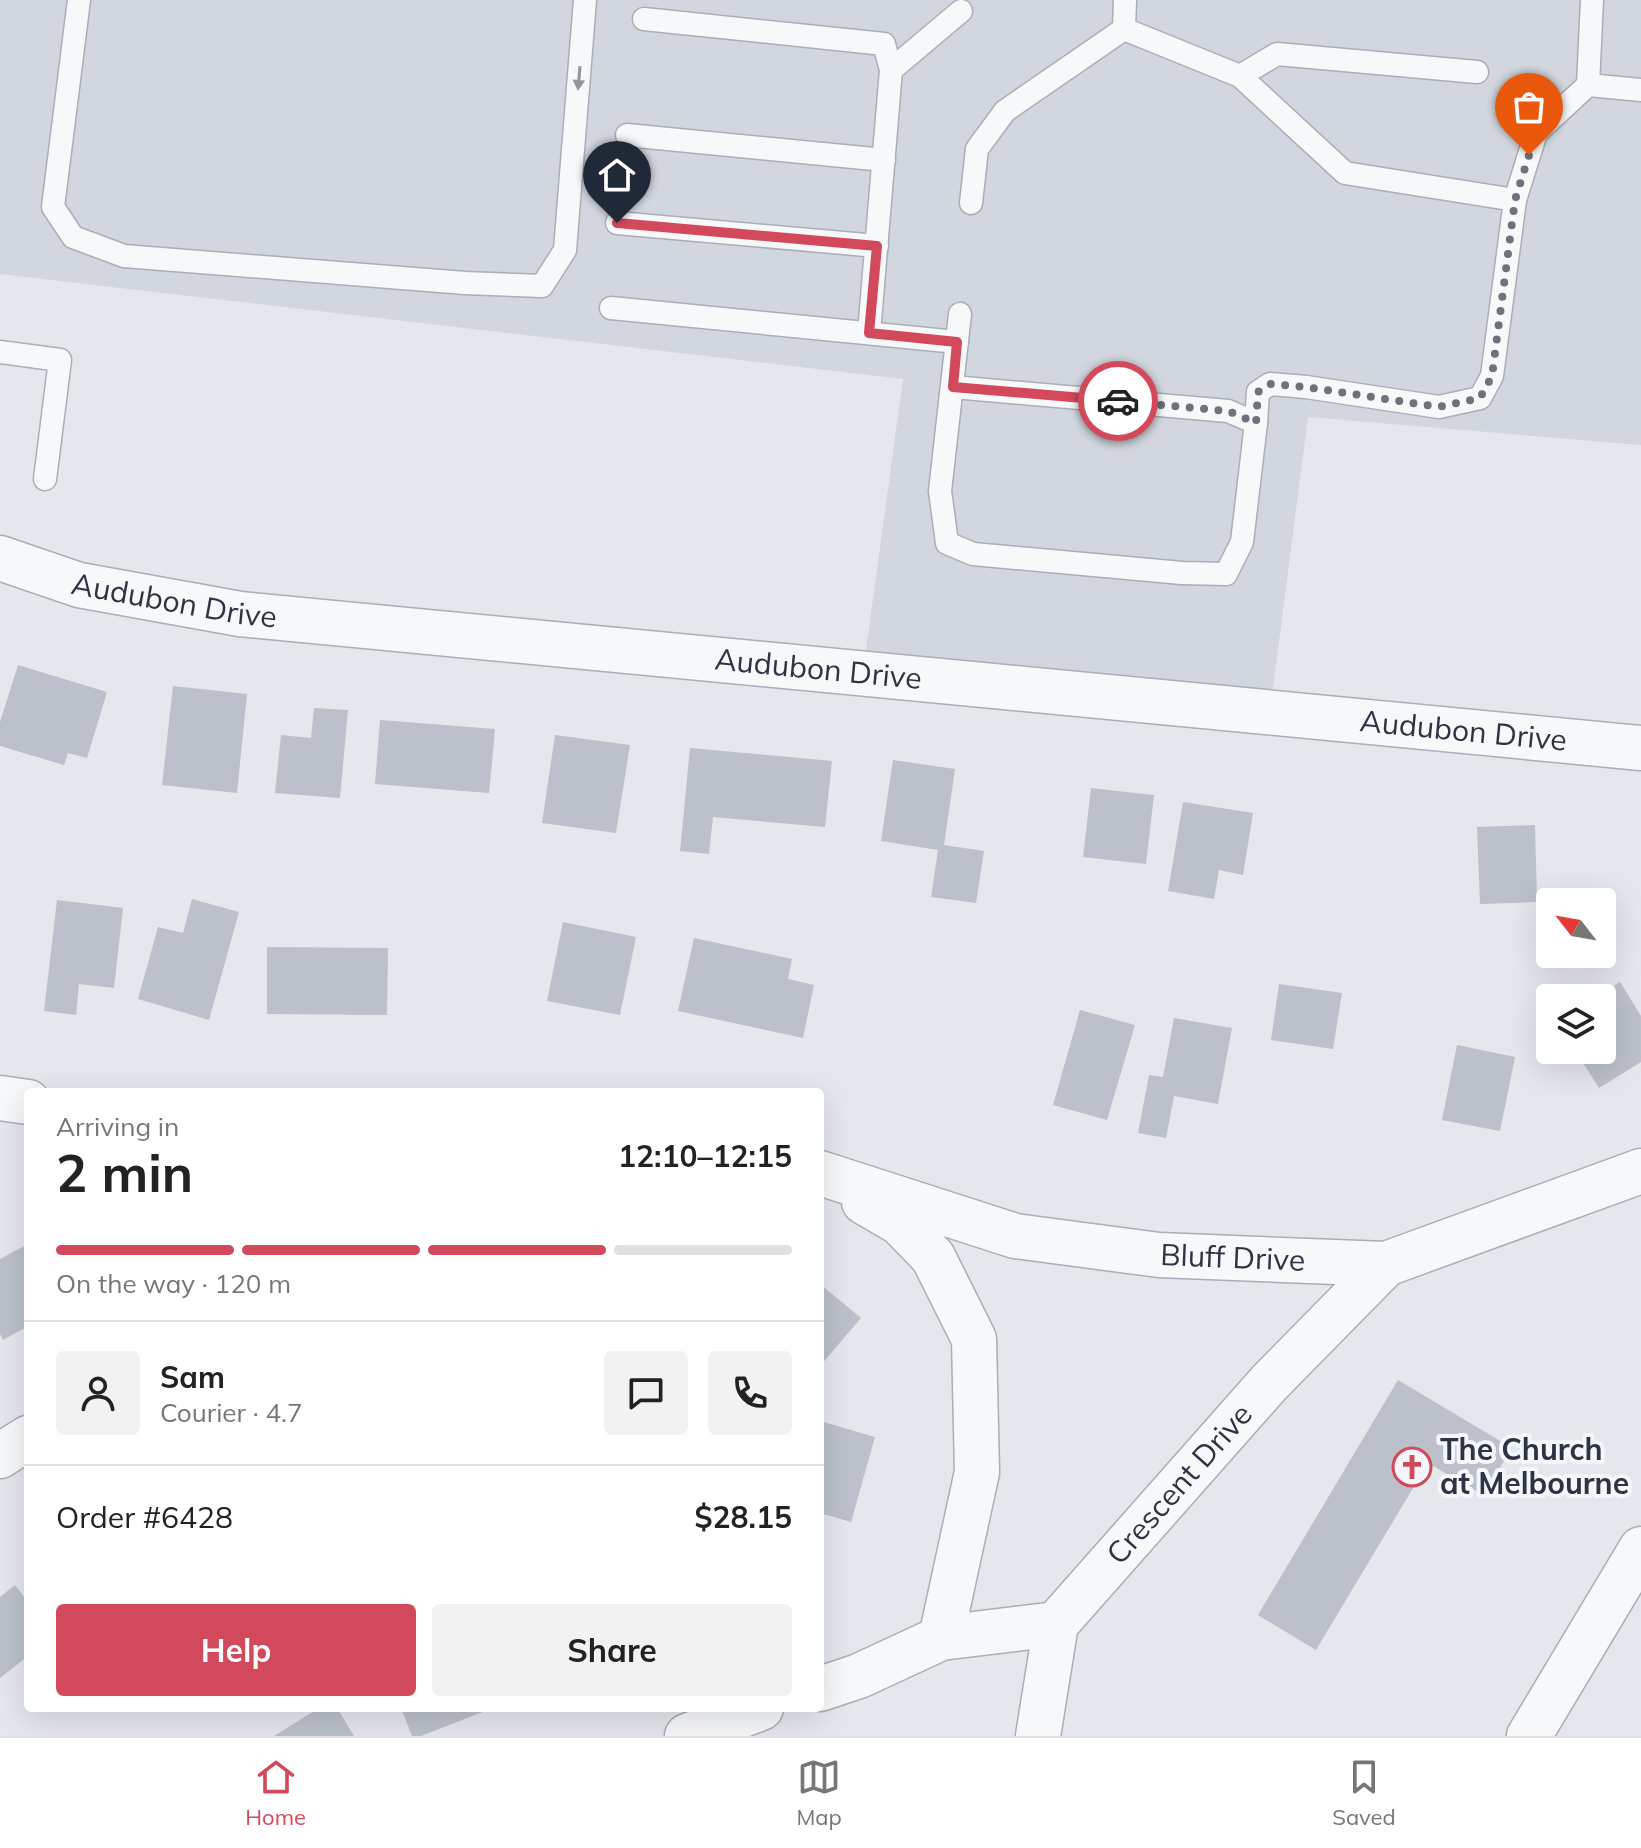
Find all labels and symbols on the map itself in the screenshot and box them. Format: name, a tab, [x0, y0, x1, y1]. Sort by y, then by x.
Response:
one-way arrow	[572, 66, 585, 91]
pin	[1495, 73, 1563, 155]
pin	[583, 141, 651, 223]
courier	[1078, 361, 1158, 441]
street label: Audubon Drive	[69, 564, 279, 635]
street label: Audubon Drive	[713, 640, 924, 697]
street label: Audubon Drive	[1358, 701, 1569, 759]
north arrow	[1536, 888, 1616, 968]
street label: Bluff Drive	[1160, 1235, 1306, 1279]
street label: Crescent Drive	[1098, 1395, 1260, 1572]
place label: The Church at Melbourne	[1440, 1430, 1629, 1502]
church icon: The Church at Melbourne	[1391, 1446, 1433, 1488]

